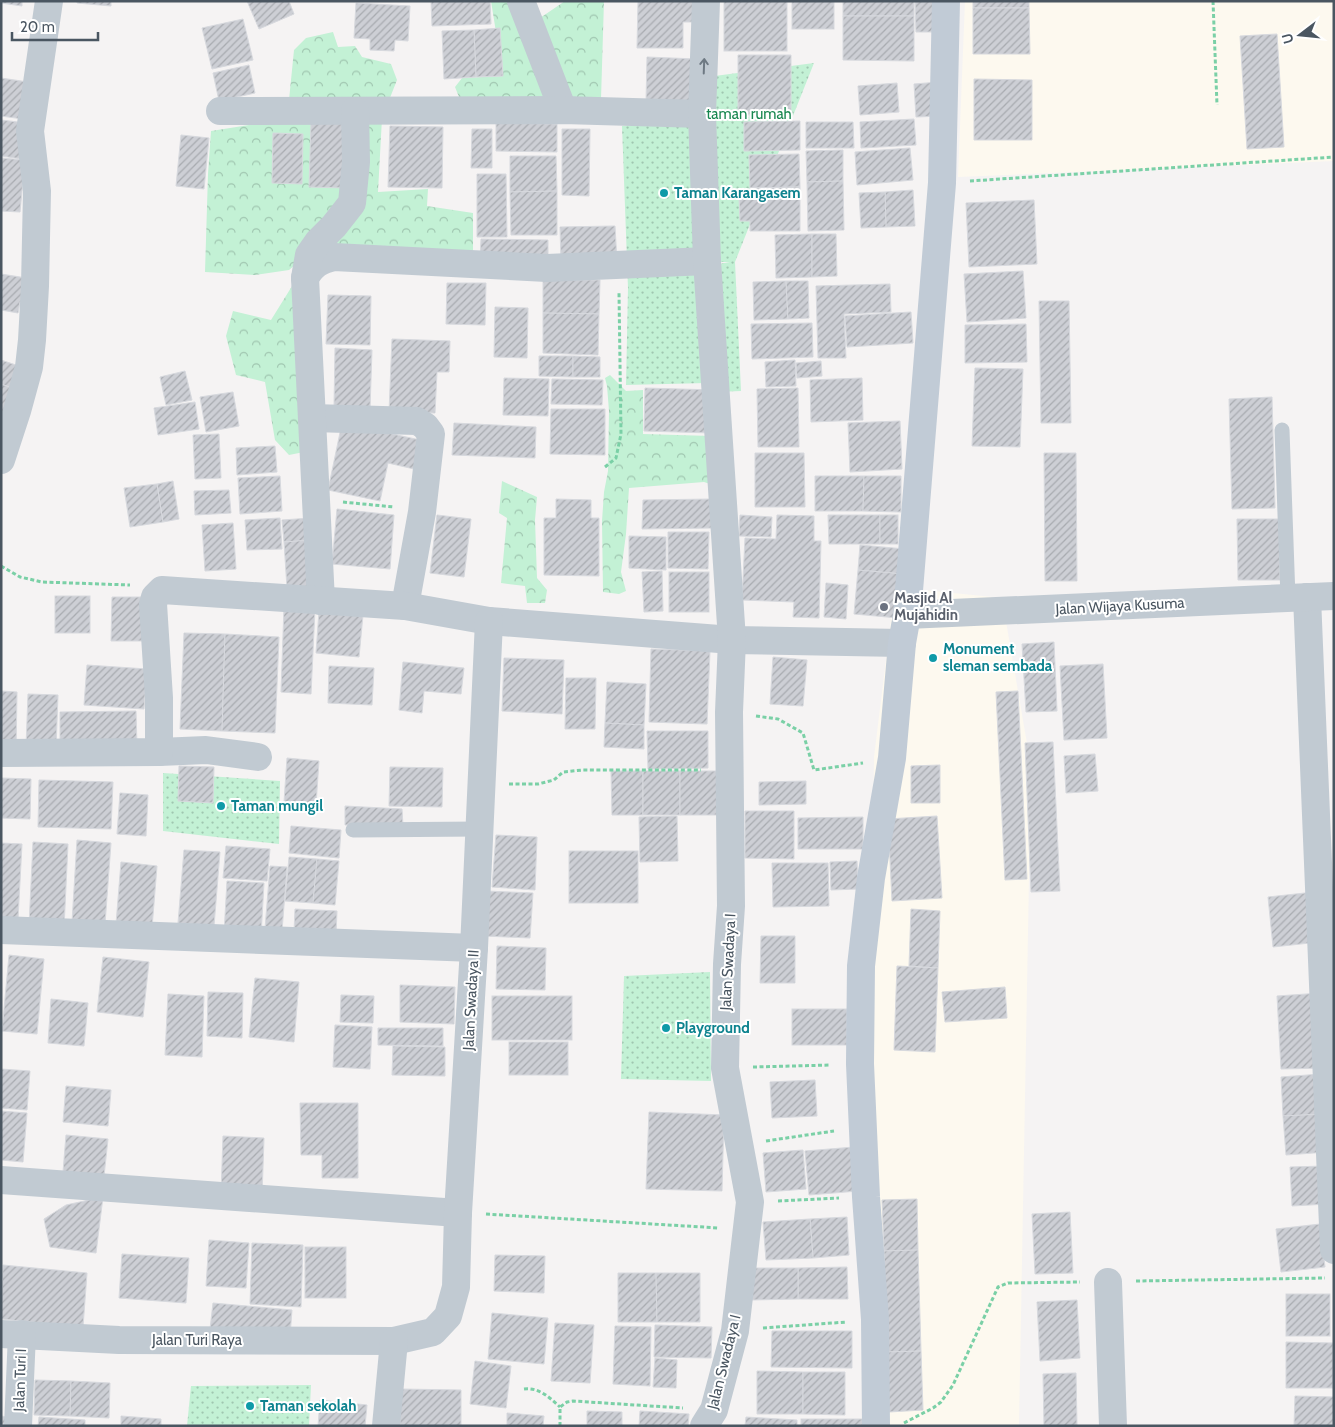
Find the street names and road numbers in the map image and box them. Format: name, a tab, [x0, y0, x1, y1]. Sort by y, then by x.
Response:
street label: Jalan Wijaya Kusuma	[1054, 594, 1186, 618]
street label: Jalan Swadaya I	[716, 913, 740, 1012]
street label: Jalan Swadaya II	[459, 949, 483, 1052]
street label: Jalan Swadaya I	[703, 1313, 744, 1412]
street label: Jalan Turi Raya	[151, 1331, 243, 1349]
street label: Jalan Turi I	[10, 1348, 30, 1413]

